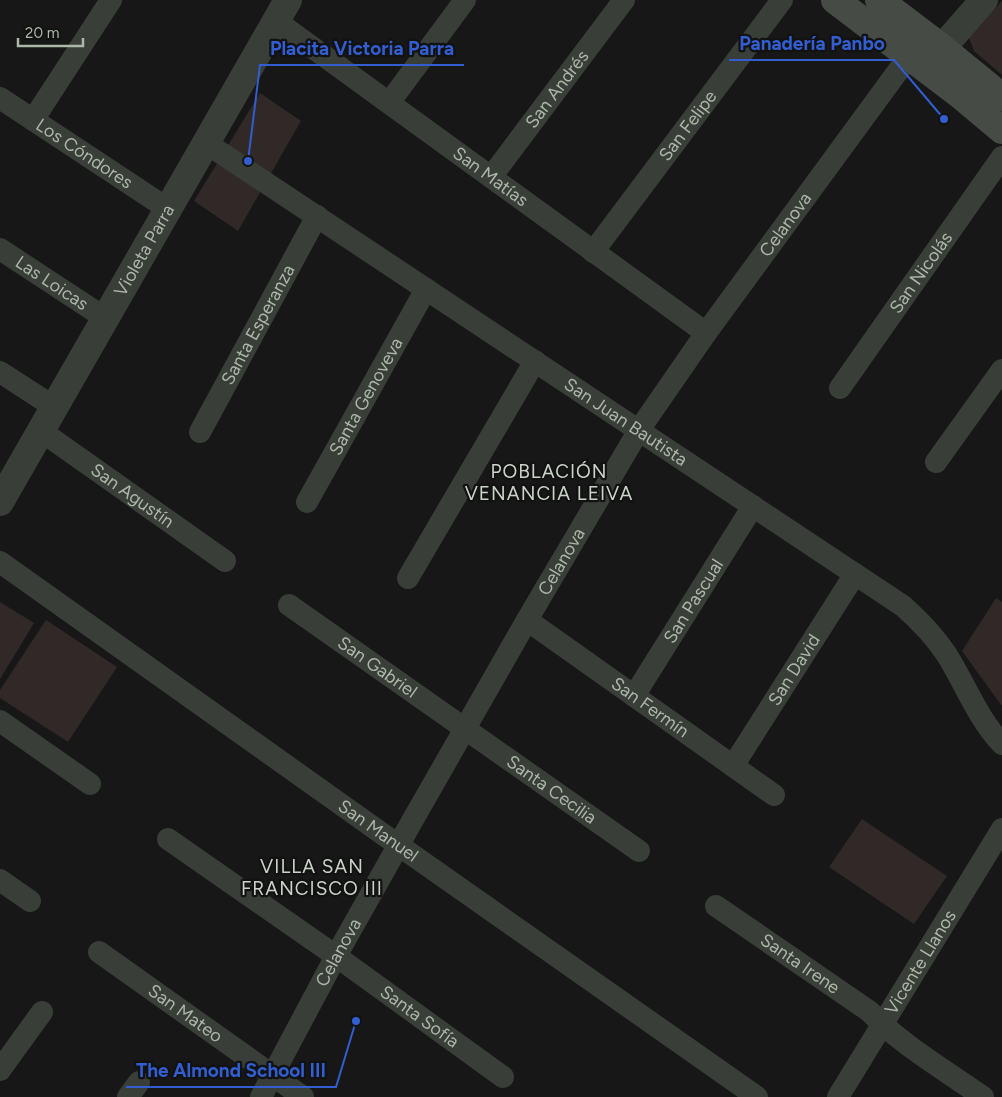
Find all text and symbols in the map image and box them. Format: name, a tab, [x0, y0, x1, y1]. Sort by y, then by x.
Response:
scale bar	[18, 15, 82, 47]
text: 20 m	[25, 24, 59, 42]
callout: Panadería Panbo	[729, 26, 894, 60]
callout: Placita Victoria Parra	[260, 31, 464, 65]
text: Panadería Panbo	[739, 32, 885, 55]
text: Placita Victoria Parra	[270, 37, 454, 60]
street label: San Andrés	[521, 46, 593, 132]
street label: San Felipe	[654, 86, 722, 165]
street label: Los Cóndores	[32, 114, 137, 194]
street label: San Matías	[449, 142, 532, 211]
street label: Celanova	[755, 188, 816, 261]
street label: Violeta Parra	[109, 201, 179, 300]
street label: San Nicolás	[885, 228, 957, 318]
street label: Las Loicas	[11, 251, 92, 315]
street label: Santa Esperanza	[217, 261, 300, 389]
street label: Santa Genoveva	[324, 334, 408, 459]
street label: San Juan Bautista	[560, 373, 692, 471]
street label: San Agustín	[87, 459, 178, 533]
district label: POBLACIÓN VENANCIA LEIVA	[465, 460, 633, 505]
street label: Celanova	[533, 524, 590, 599]
street label: San Pascual	[659, 555, 728, 647]
street label: San David	[763, 630, 825, 710]
street label: San Gabriel	[333, 632, 421, 703]
street label: San Fermín	[607, 672, 693, 742]
street label: Santa Cecilia	[502, 750, 601, 829]
street label: San Manuel	[334, 795, 423, 867]
district label: VILLA SAN FRANCISCO III	[241, 855, 383, 900]
street label: Vicente Llanos	[880, 906, 961, 1019]
street label: Celanova	[311, 914, 366, 990]
street label: Santa Irene	[756, 929, 844, 999]
street label: San Mateo	[144, 979, 227, 1047]
street label: Santa Sofía	[376, 981, 463, 1053]
callout: The Almond School III	[126, 1053, 336, 1087]
text: The Almond School III	[136, 1059, 326, 1082]

